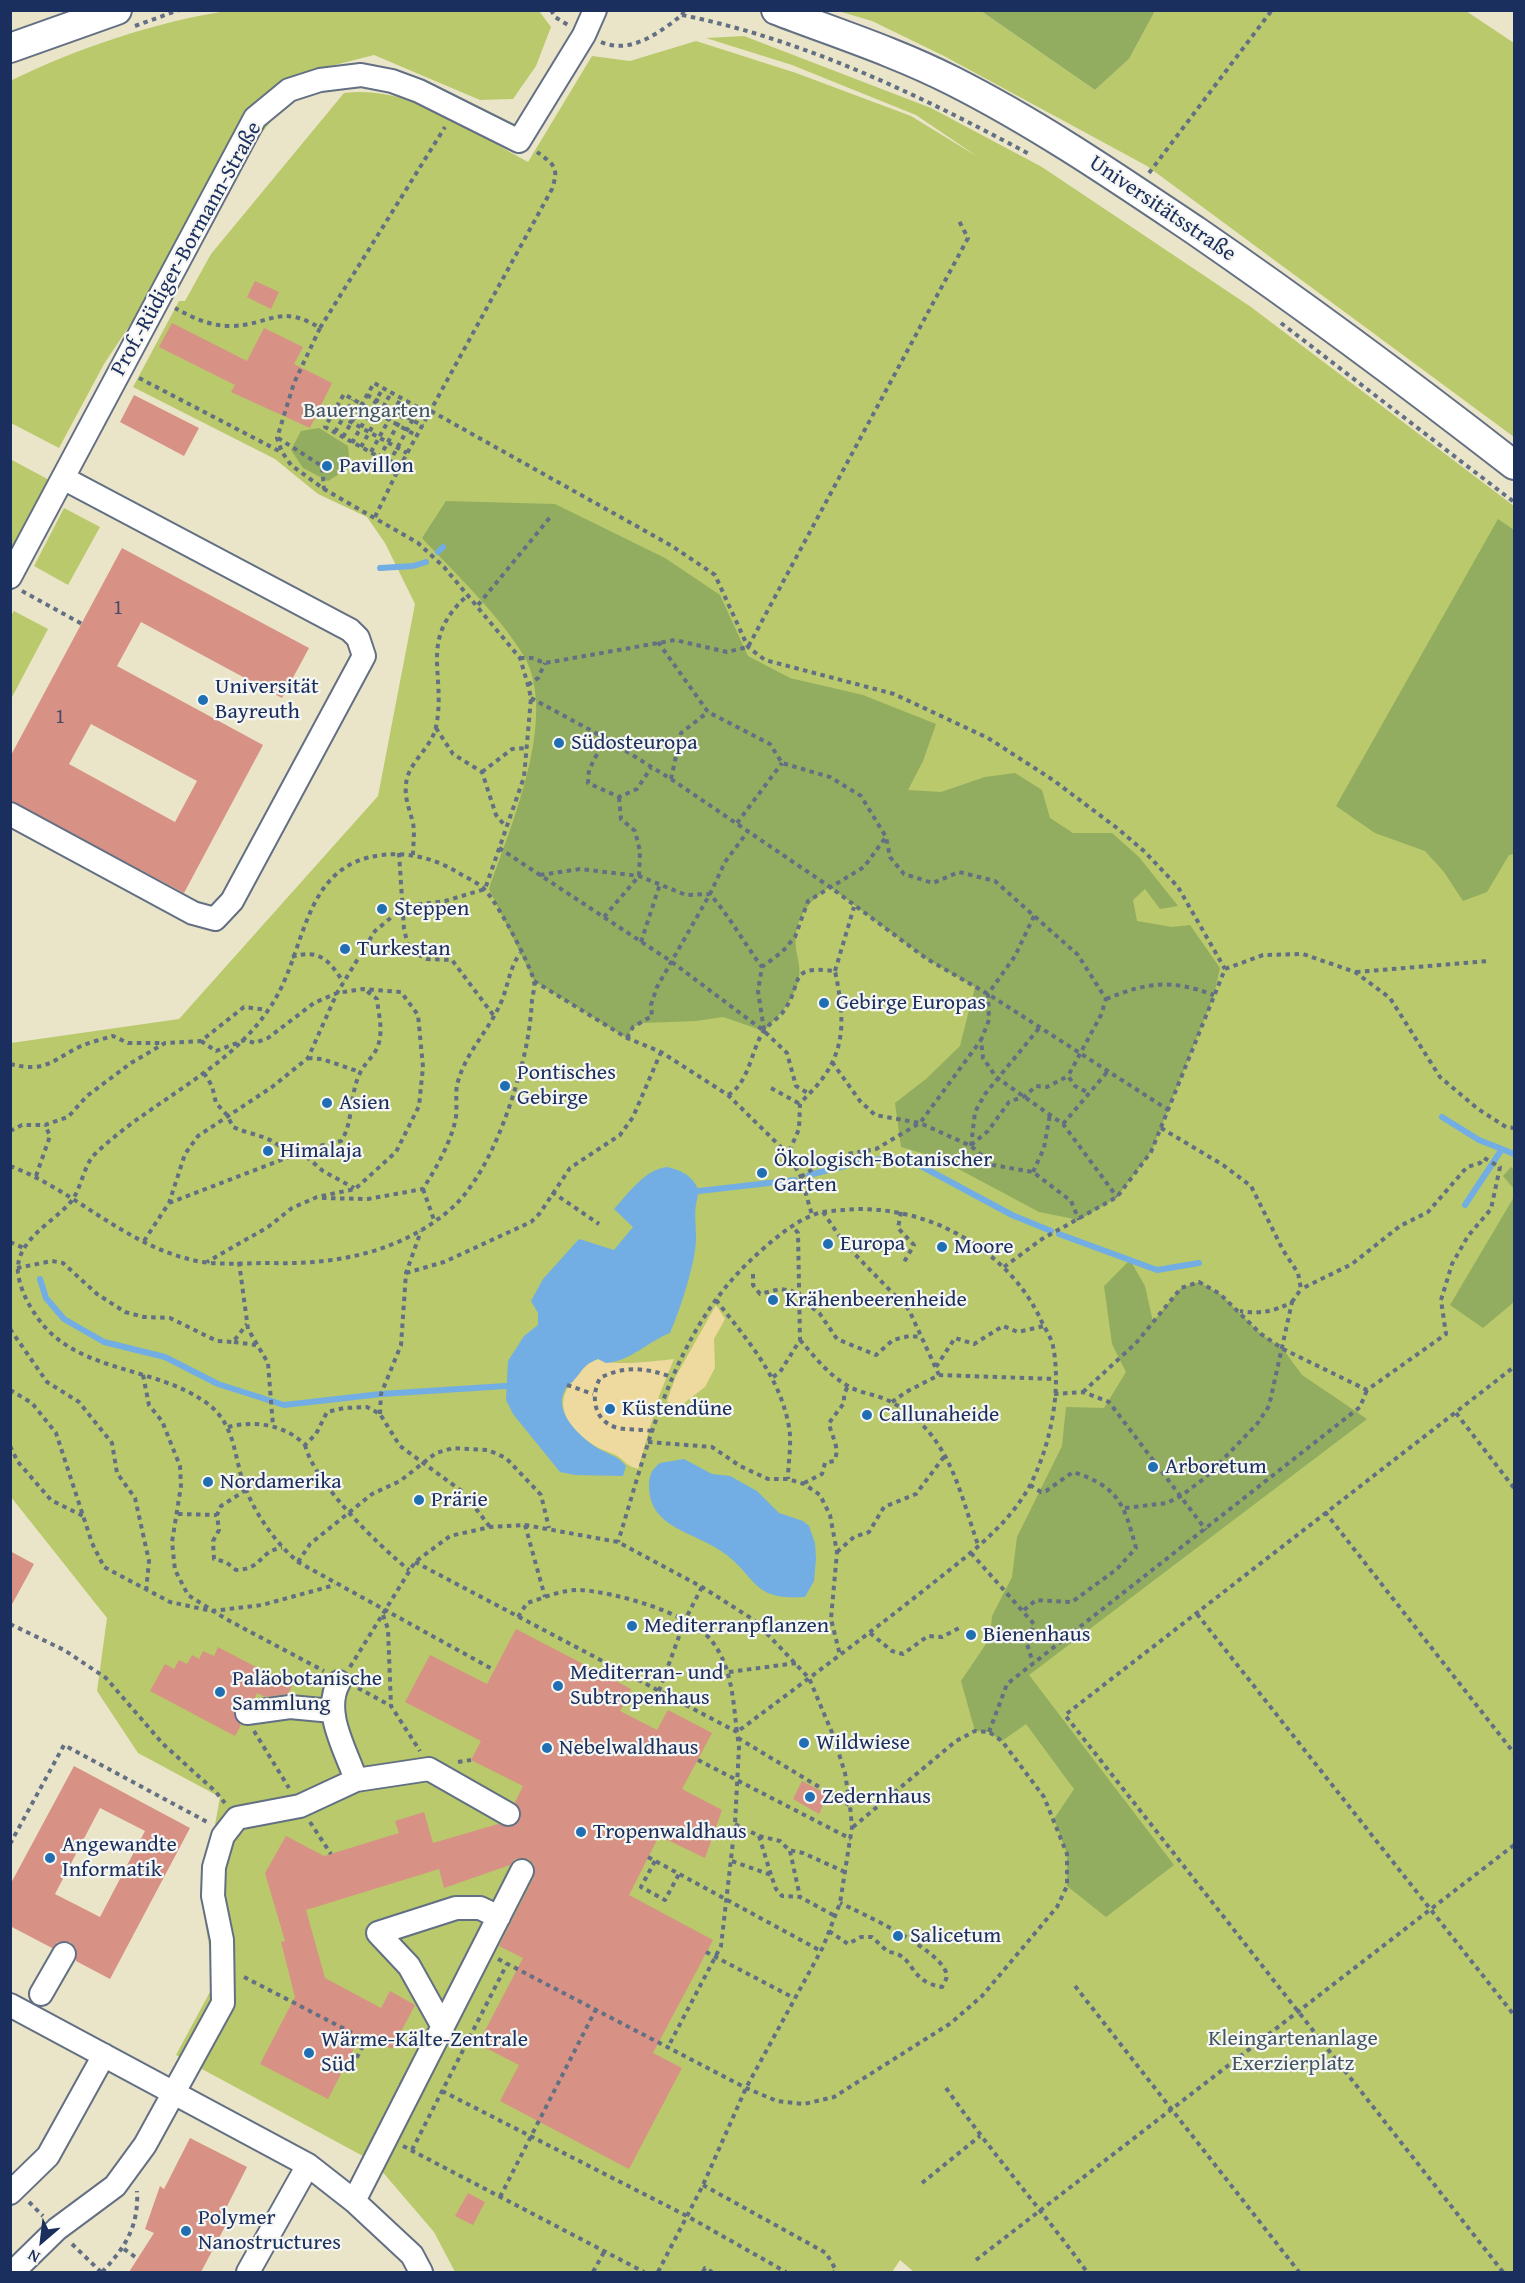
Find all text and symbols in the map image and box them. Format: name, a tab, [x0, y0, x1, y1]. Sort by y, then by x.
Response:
street label: Prof.-Rüdiger-Bormann-Straße	[106, 117, 268, 381]
street label: Universitätsstraße	[1084, 150, 1240, 268]
park label: Bauerngarten	[303, 398, 431, 424]
place label: Pavillon	[339, 453, 414, 479]
marker: Pavillon	[320, 459, 334, 473]
house number: 1	[113, 597, 123, 621]
place label: Universität Bayreuth	[215, 674, 319, 726]
marker: Universität Bayreuth	[196, 693, 210, 707]
house number: 1	[55, 706, 65, 730]
place label: Südosteuropa	[571, 730, 698, 756]
marker: Südosteuropa	[552, 736, 566, 750]
place label: Steppen	[394, 896, 469, 922]
marker: Steppen	[375, 902, 389, 916]
place label: Turkestan	[357, 936, 451, 962]
marker: Turkestan	[338, 942, 352, 956]
place label: Gebirge Europas	[836, 990, 986, 1016]
marker: Gebirge Europas	[817, 996, 831, 1010]
place label: Pontisches Gebirge	[517, 1060, 616, 1112]
marker: Pontisches Gebirge	[498, 1079, 512, 1093]
place label: Asien	[339, 1090, 390, 1116]
marker: Asien	[320, 1096, 334, 1110]
place label: Himalaja	[280, 1138, 362, 1164]
marker: Himalaja	[261, 1144, 275, 1158]
place label: Ökologisch-Botanischer Garten	[774, 1147, 992, 1198]
marker: Ökologisch-Botanischer Garten	[755, 1166, 769, 1180]
place label: Europa	[840, 1231, 905, 1257]
place label: Moore	[954, 1234, 1014, 1260]
marker: Europa	[821, 1237, 835, 1251]
marker: Moore	[935, 1240, 949, 1254]
place label: Krähenbeerenheide	[785, 1287, 967, 1313]
marker: Krähenbeerenheide	[766, 1293, 780, 1307]
place label: Küstendüne	[622, 1396, 732, 1422]
marker: Küstendüne	[603, 1402, 617, 1416]
place label: Callunaheide	[879, 1402, 999, 1428]
marker: Callunaheide	[860, 1408, 874, 1422]
place label: Arboretum	[1165, 1454, 1267, 1480]
marker: Arboretum	[1146, 1460, 1160, 1474]
place label: Nordamerika	[220, 1469, 342, 1495]
marker: Nordamerika	[201, 1475, 215, 1489]
place label: Prärie	[431, 1487, 488, 1513]
marker: Prärie	[412, 1493, 426, 1507]
place label: Mediterranpflanzen	[644, 1613, 829, 1639]
marker: Mediterranpflanzen	[625, 1619, 639, 1633]
place label: Bienenhaus	[983, 1622, 1090, 1648]
marker: Bienenhaus	[964, 1628, 978, 1642]
place label: Mediterran- und Subtropenhaus	[570, 1660, 723, 1712]
place label: Paläobotanische Sammlung	[232, 1666, 382, 1718]
marker: Mediterran- und Subtropenhaus	[551, 1679, 565, 1693]
marker: Paläobotanische Sammlung	[213, 1685, 227, 1699]
place label: Wildwiese	[816, 1730, 910, 1756]
place label: Nebelwaldhaus	[559, 1735, 699, 1761]
marker: Wildwiese	[797, 1736, 811, 1750]
marker: Nebelwaldhaus	[540, 1741, 554, 1755]
place label: Zedernhaus	[822, 1784, 931, 1810]
marker: Zedernhaus	[803, 1790, 817, 1804]
place label: Tropenwaldhaus	[593, 1819, 747, 1845]
marker: Tropenwaldhaus	[574, 1825, 588, 1839]
place label: Angewandte Informatik	[62, 1832, 177, 1884]
marker: Angewandte Informatik	[43, 1851, 57, 1865]
place label: Salicetum	[910, 1923, 1001, 1949]
marker: Salicetum	[891, 1929, 905, 1943]
park label: Kleingartenanlage Exerzierplatz	[1208, 2026, 1378, 2078]
place label: Wärme-Kälte-Zentrale Süd	[321, 2027, 528, 2078]
marker: Wärme-Kälte-Zentrale Süd	[302, 2046, 316, 2060]
place label: Polymer Nanostructures	[198, 2205, 341, 2256]
north arrow	[12, 2211, 72, 2271]
marker: Polymer Nanostructures	[179, 2224, 193, 2238]
text: N	[23, 2244, 44, 2270]

